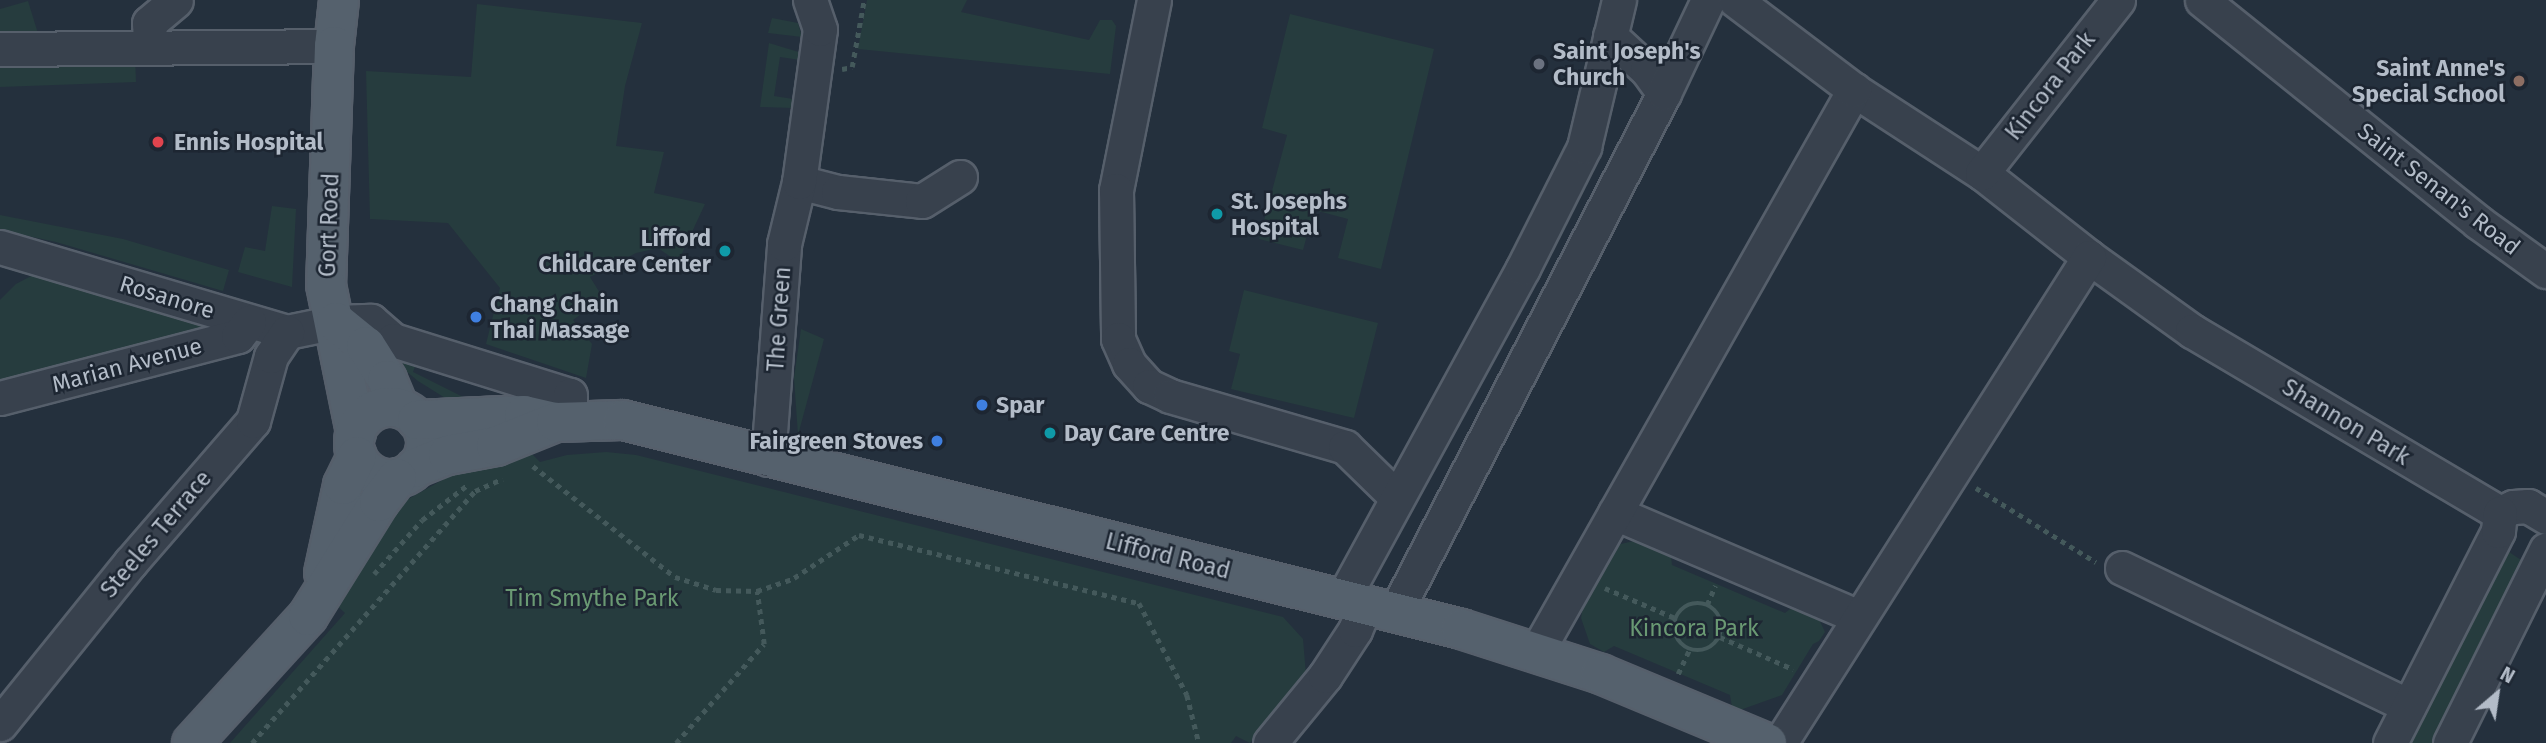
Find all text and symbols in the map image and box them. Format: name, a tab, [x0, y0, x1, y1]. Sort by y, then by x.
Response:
street label: Kincora Park	[1999, 27, 2101, 145]
place label: Saint Joseph's Church	[1553, 37, 1700, 91]
place label: Saint Anne's Special School	[2352, 54, 2505, 108]
marker: Saint Joseph's Church	[1531, 56, 1547, 72]
marker: Saint Anne's Special School	[2511, 73, 2527, 89]
street label: Saint Senan's Road	[2352, 117, 2526, 261]
place label: Ennis Hospital	[174, 128, 323, 156]
marker: Ennis Hospital	[148, 132, 168, 152]
street label: Gort Road	[313, 172, 345, 278]
place label: St. Josephs Hospital	[1231, 187, 1347, 241]
marker: St. Josephs Hospital	[1209, 206, 1225, 222]
place label: Lifford Childcare Center	[539, 224, 711, 278]
marker: Lifford Childcare Center	[717, 243, 733, 259]
street label: The Green	[762, 266, 796, 372]
street label: Rosanore	[116, 270, 218, 324]
place label: Chang Chain Thai Massage	[490, 290, 630, 344]
marker: Chang Chain Thai Massage	[468, 309, 484, 325]
street label: Marian Avenue	[49, 332, 205, 398]
street label: Shannon Park	[2277, 373, 2415, 471]
place label: Spar	[996, 391, 1044, 419]
marker: Spar	[974, 397, 990, 413]
place label: Day Care Centre	[1064, 419, 1229, 447]
marker: Day Care Centre	[1042, 425, 1058, 441]
place label: Fairgreen Stoves	[750, 427, 923, 455]
marker: Fairgreen Stoves	[929, 433, 945, 449]
street label: Steeles Terrace	[95, 465, 217, 603]
street label: Lifford Road	[1103, 527, 1233, 585]
park label: Tim Smythe Park	[505, 584, 679, 612]
park label: Kincora Park	[1629, 614, 1759, 642]
north arrow	[2462, 659, 2532, 729]
text: N	[2496, 662, 2519, 688]

